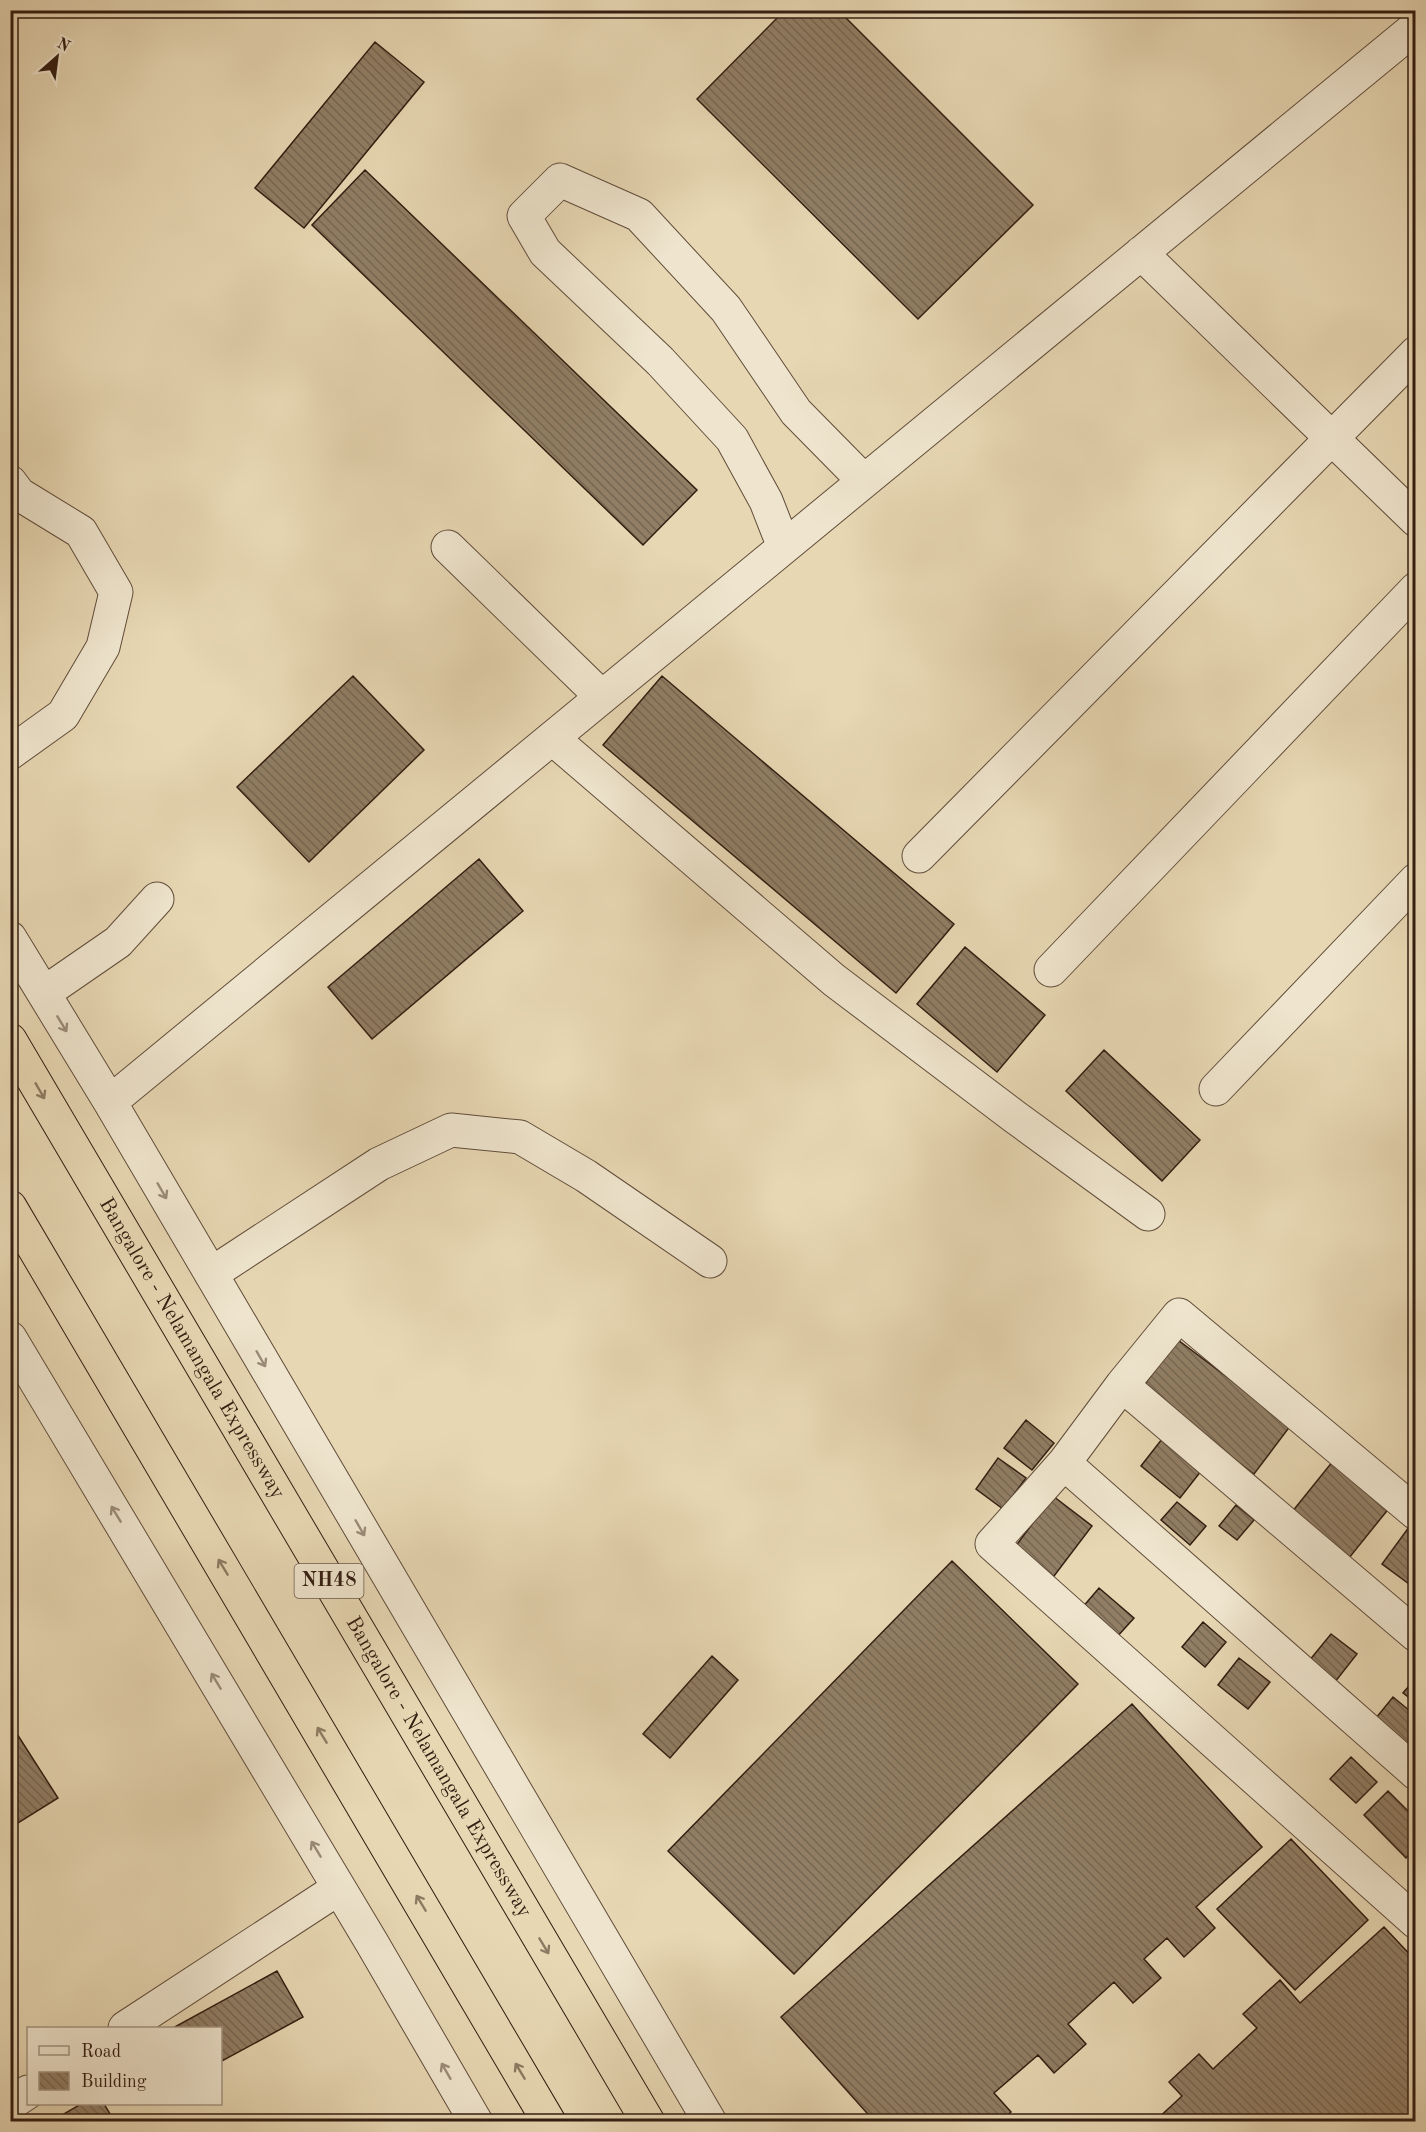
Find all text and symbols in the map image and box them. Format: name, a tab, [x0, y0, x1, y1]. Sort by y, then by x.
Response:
north arrow	[27, 27, 87, 87]
text: N	[54, 36, 73, 56]
one-way arrow	[57, 1015, 69, 1032]
one-way arrow	[35, 1082, 47, 1099]
one-way arrow	[157, 1182, 169, 1199]
street label: Bangalore - Nelamangala Expressway	[95, 1194, 289, 1503]
one-way arrow	[256, 1351, 268, 1368]
one-way arrow	[109, 1506, 121, 1523]
one-way arrow	[355, 1519, 367, 1536]
one-way arrow	[216, 1559, 228, 1576]
road number: NH48	[294, 1564, 364, 1598]
street label: Bangalore - Nelamangala Expressway	[342, 1613, 535, 1921]
one-way arrow	[209, 1673, 221, 1690]
one-way arrow	[315, 1727, 327, 1744]
one-way arrow	[309, 1841, 321, 1858]
one-way arrow	[414, 1895, 426, 1912]
one-way arrow	[539, 1937, 551, 1954]
legend	[27, 2027, 222, 2105]
text: Road	[81, 2043, 121, 2061]
one-way arrow	[440, 2063, 452, 2080]
one-way arrow	[513, 2063, 525, 2080]
text: Building	[81, 2073, 147, 2091]

